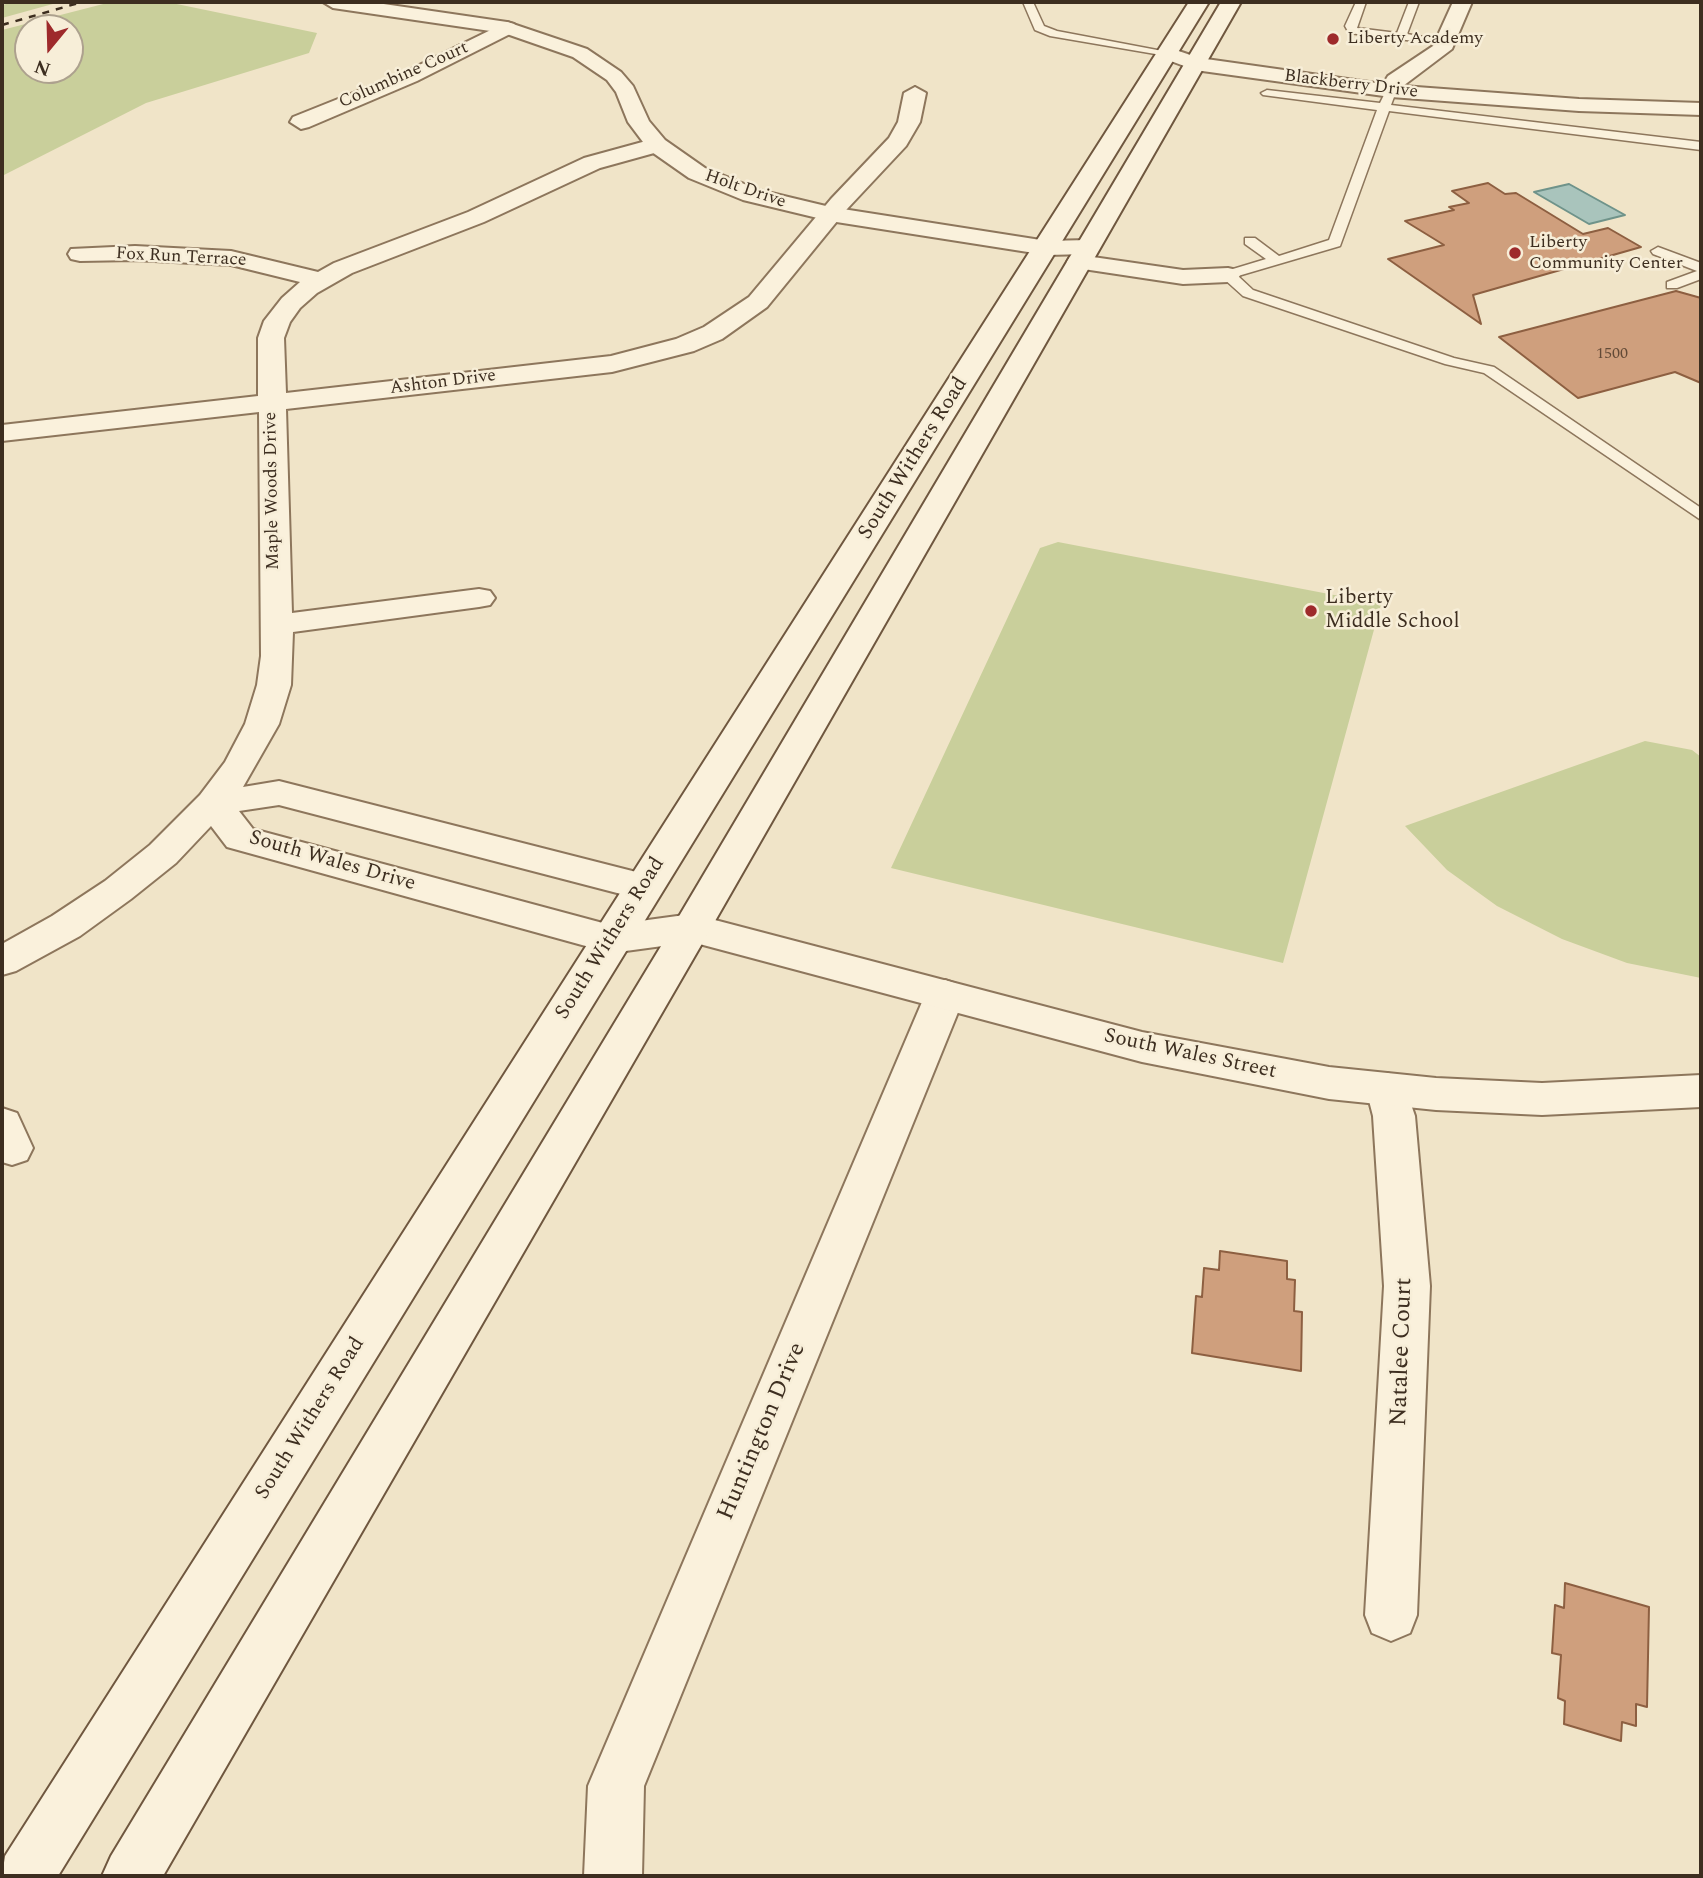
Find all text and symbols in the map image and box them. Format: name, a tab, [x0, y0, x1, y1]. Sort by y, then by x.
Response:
north arrow	[14, 14, 84, 84]
place label: Liberty Academy	[1347, 28, 1483, 50]
marker: Liberty Academy	[1325, 31, 1341, 47]
street label: Columbine Court	[336, 38, 472, 114]
text: N	[31, 51, 55, 84]
street label: Blackberry Drive	[1283, 66, 1419, 104]
street label: Holt Drive	[702, 166, 788, 214]
place label: Liberty Community Center	[1529, 232, 1683, 274]
street label: Fox Run Terrace	[115, 244, 247, 272]
marker: Liberty Community Center	[1507, 245, 1523, 261]
house number: 1500	[1596, 345, 1628, 365]
street label: Ashton Drive	[389, 366, 497, 400]
street label: South Withers Road	[854, 373, 974, 545]
street label: Maple Woods Drive	[261, 412, 285, 570]
place label: Liberty Middle School	[1325, 586, 1460, 636]
marker: Liberty Middle School	[1303, 603, 1319, 619]
street label: South Wales Drive	[246, 826, 418, 898]
street label: South Withers Road	[551, 853, 671, 1025]
street label: South Wales Street	[1101, 1024, 1279, 1086]
street label: Natalee Court	[1386, 1277, 1420, 1427]
street label: South Withers Road	[251, 1333, 371, 1505]
street label: Huntington Drive	[713, 1339, 813, 1525]

